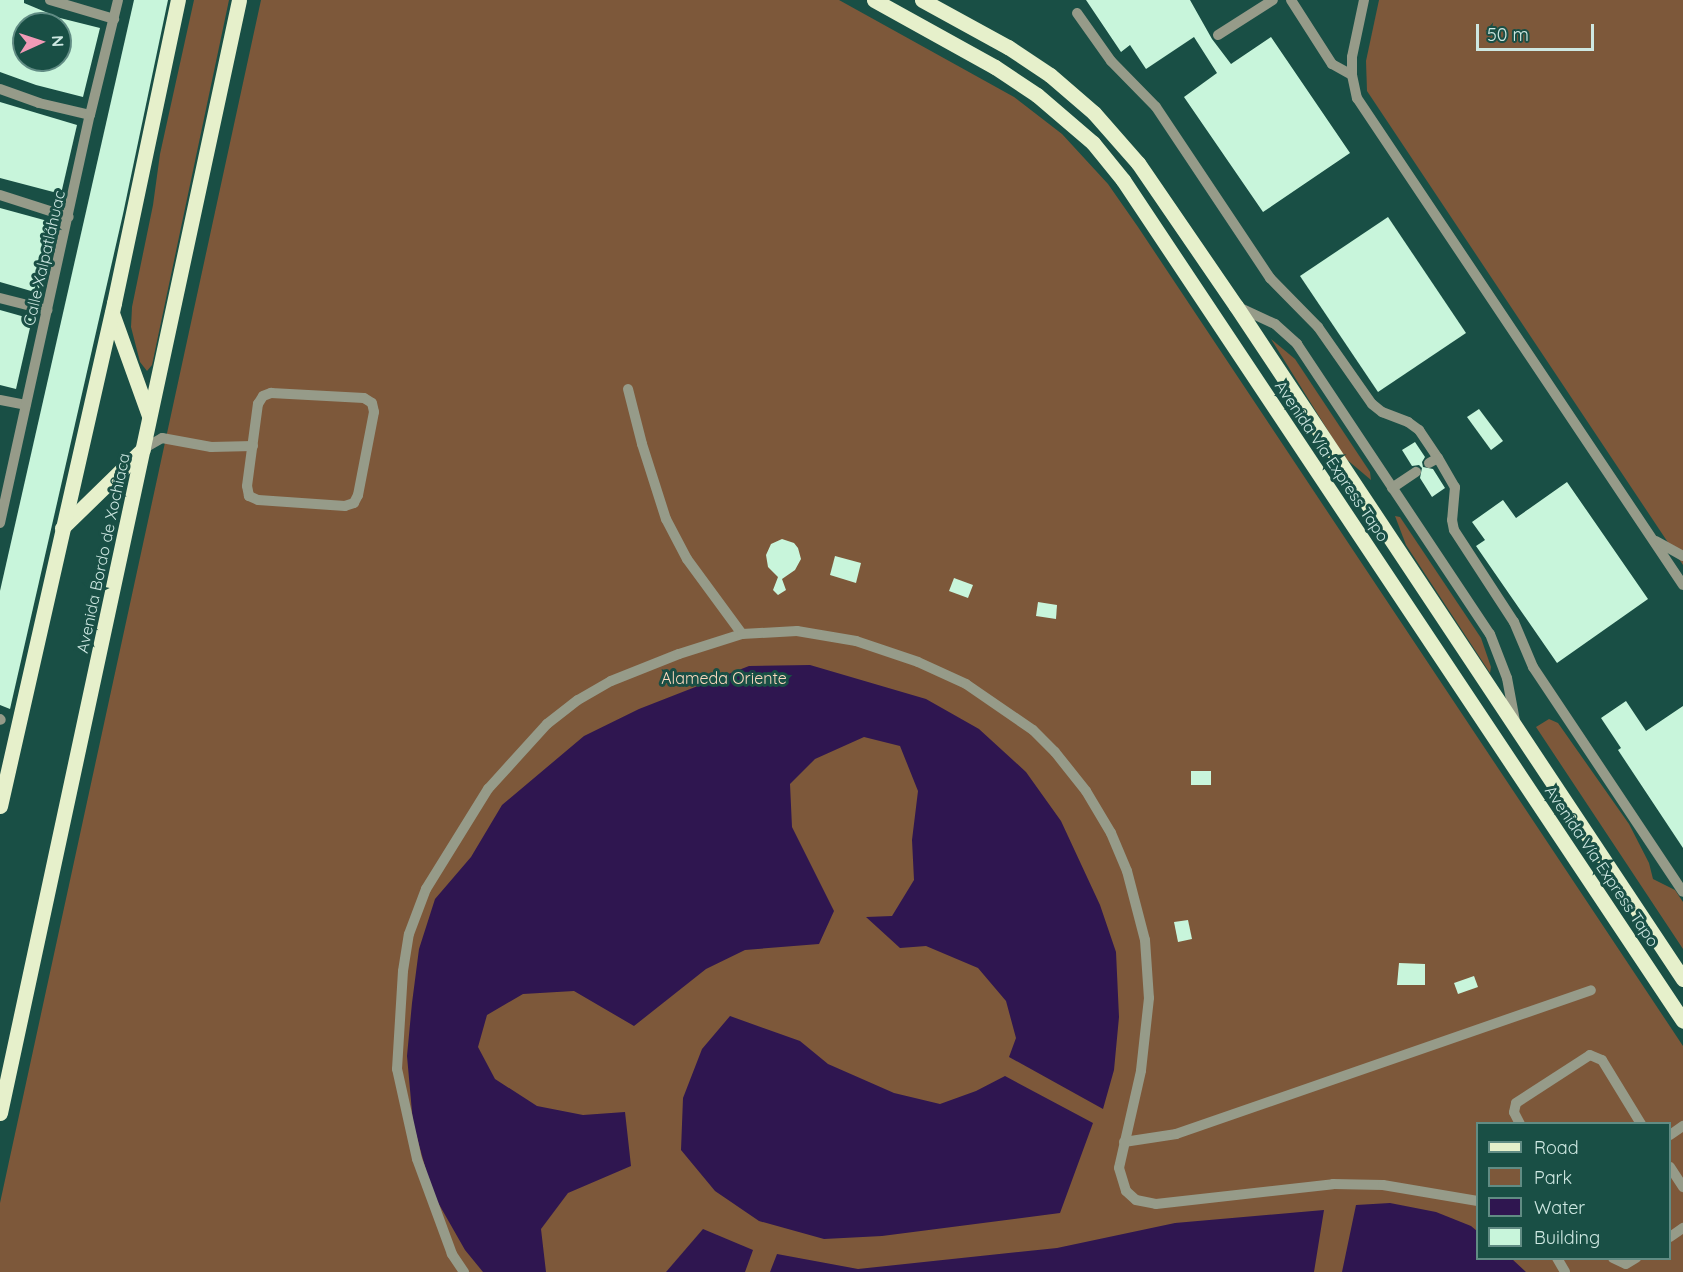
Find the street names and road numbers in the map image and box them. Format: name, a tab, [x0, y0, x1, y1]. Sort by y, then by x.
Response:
street label: Calle Xalpatláhuac	[19, 189, 69, 327]
street label: Avenida Vía Express Tapo	[1271, 377, 1393, 545]
street label: Avenida Bordo de Xochiaca	[72, 451, 134, 655]
street label: Avenida Vía Express Tapo	[1541, 782, 1663, 950]

